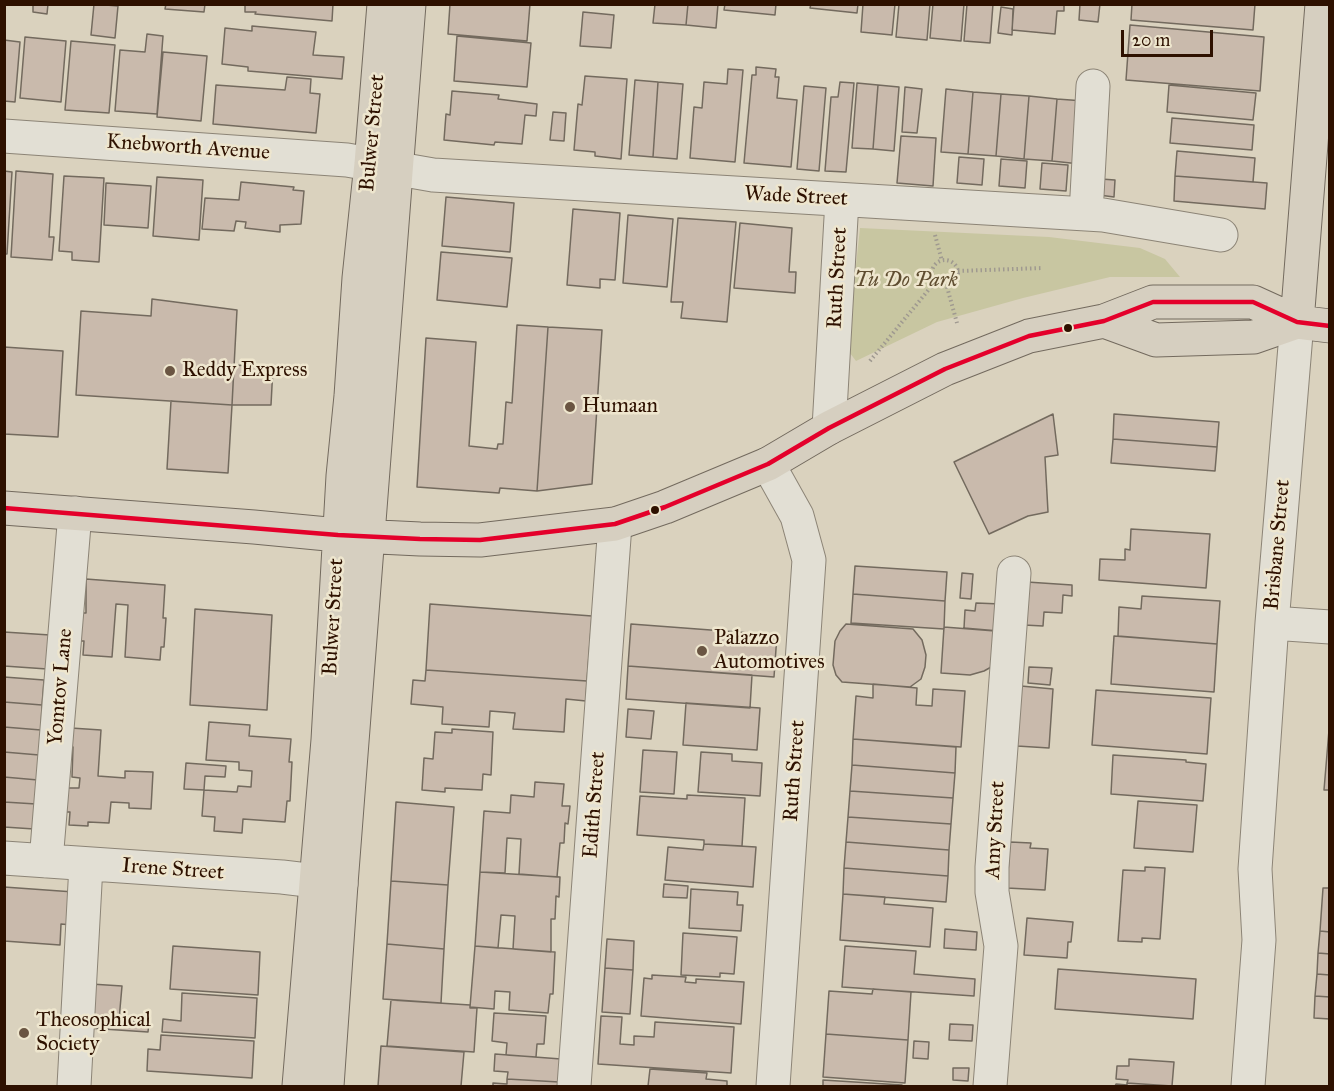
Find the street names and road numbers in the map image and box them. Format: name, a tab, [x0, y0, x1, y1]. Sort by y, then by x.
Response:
street label: Bulwer Street	[355, 73, 391, 193]
street label: Knebworth Avenue	[105, 130, 271, 166]
street label: Wade Street	[744, 182, 848, 212]
street label: Ruth Street	[823, 227, 853, 329]
street label: Brisbane Street	[1260, 479, 1296, 611]
street label: Bulwer Street	[318, 558, 350, 676]
street label: Yomtov Lane	[43, 627, 79, 747]
street label: Ruth Street	[779, 719, 811, 823]
street label: Edith Street	[579, 751, 611, 859]
street label: Amy Street	[981, 780, 1011, 880]
street label: Irene Street	[121, 854, 225, 886]

